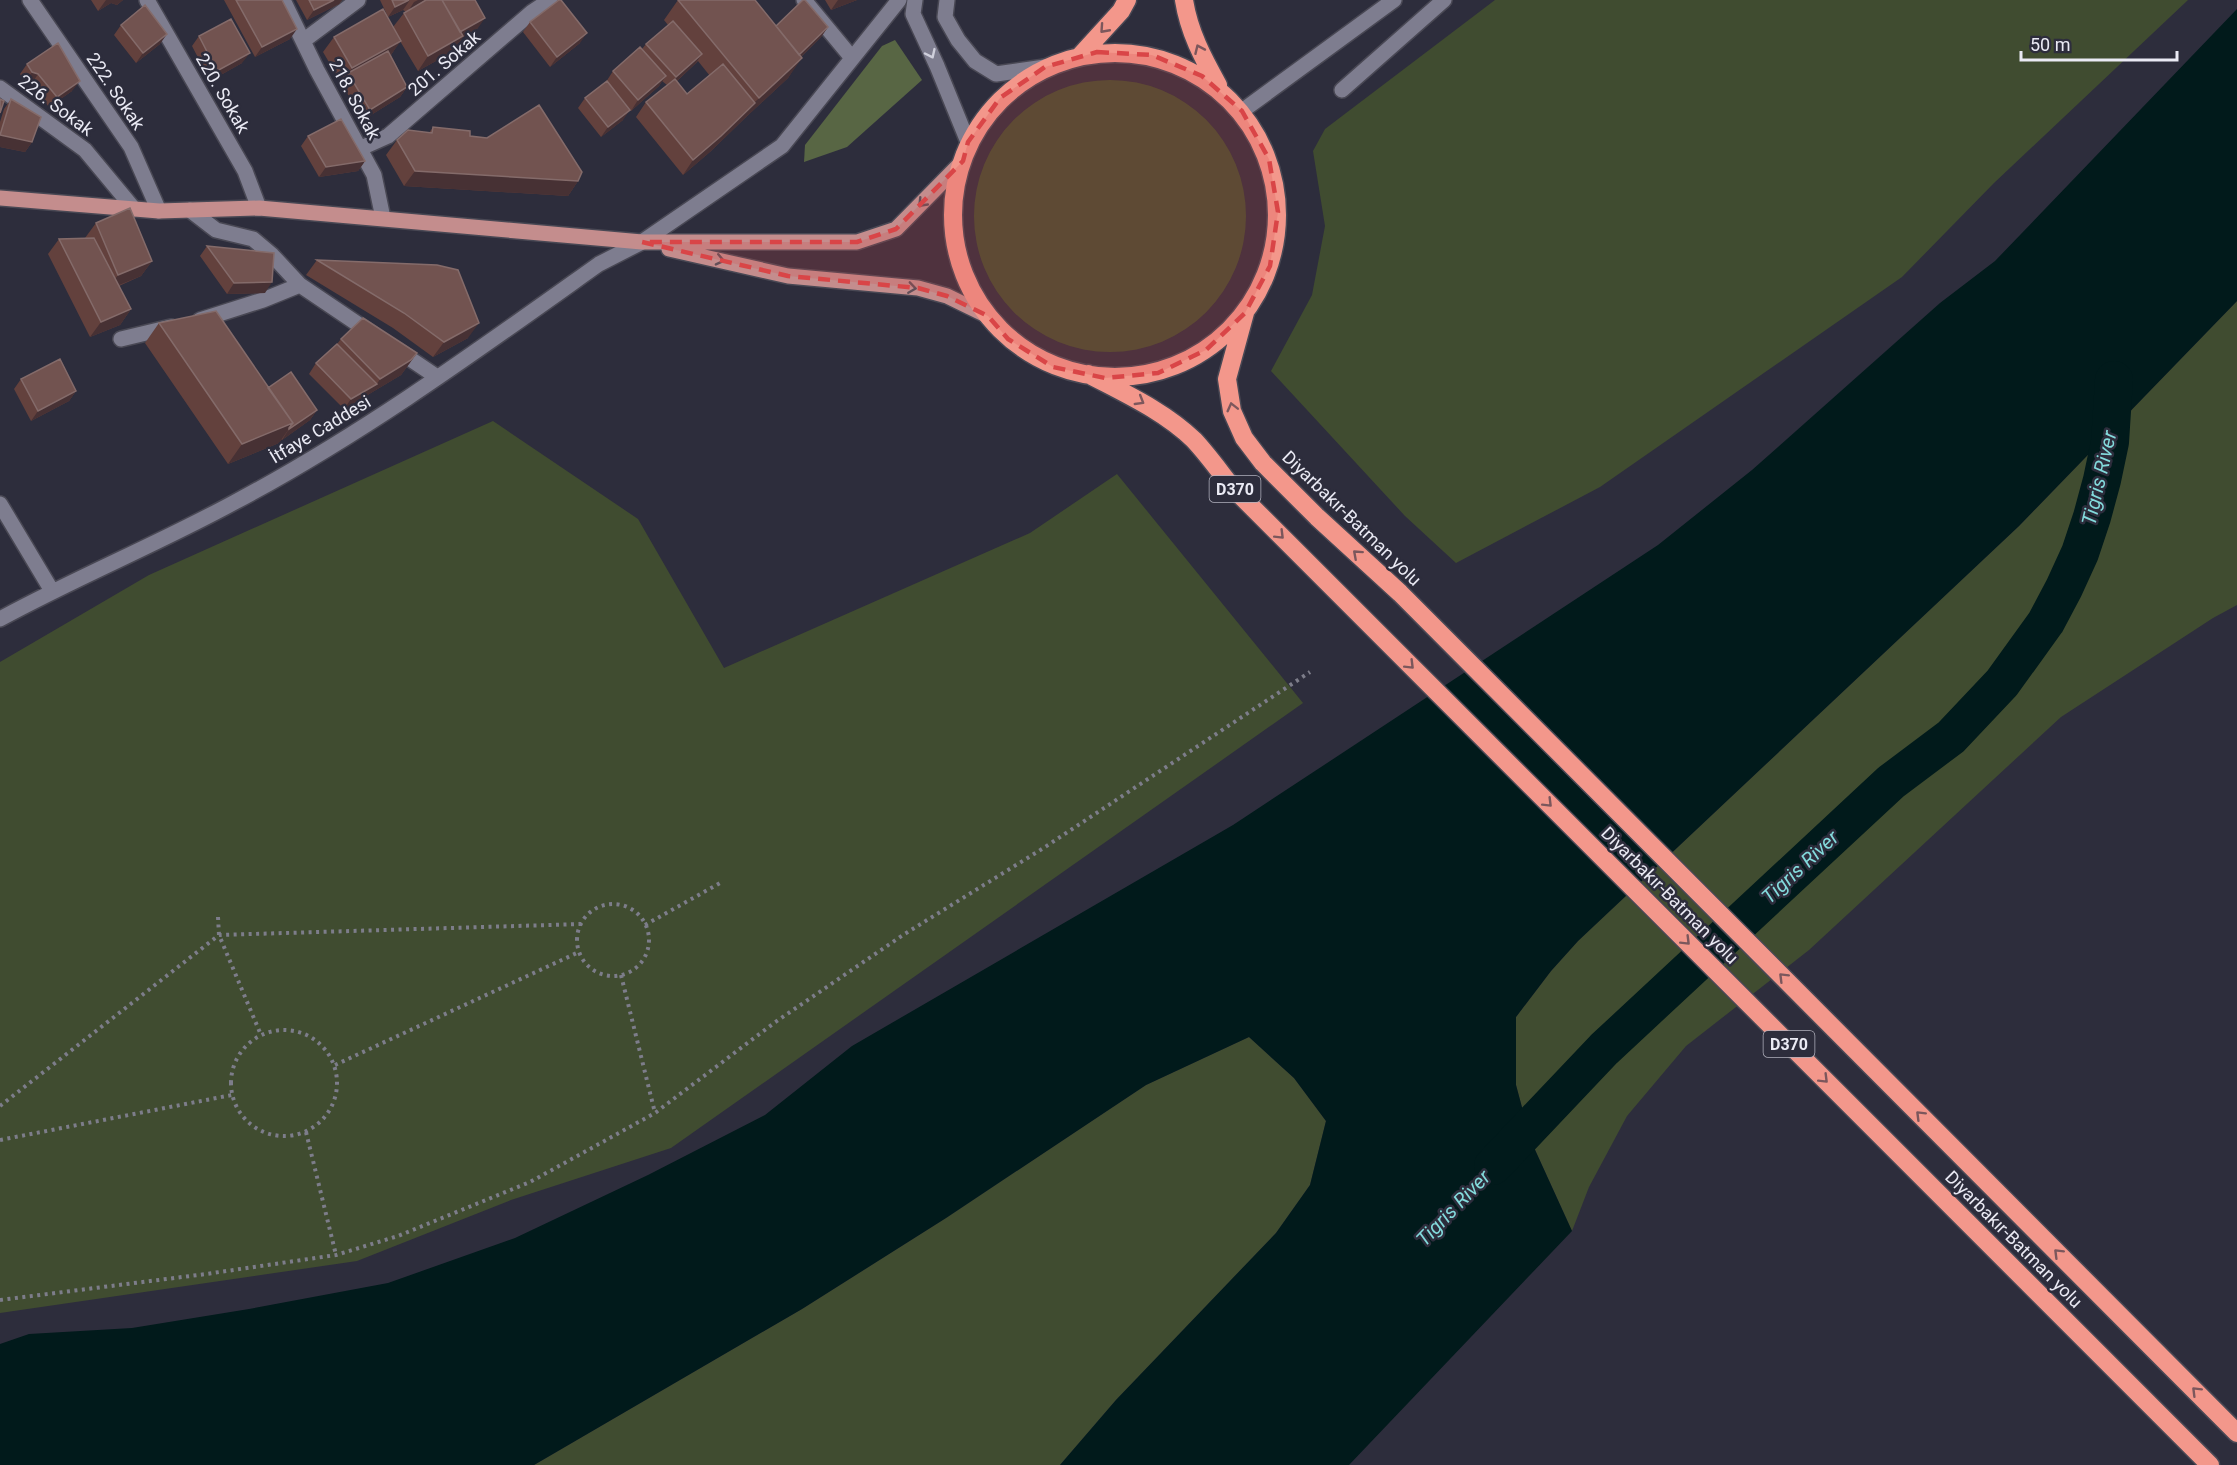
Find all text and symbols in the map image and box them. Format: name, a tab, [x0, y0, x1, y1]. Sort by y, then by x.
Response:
one-way arrow	[1100, 23, 1111, 33]
scale bar	[2021, 24, 2177, 62]
street label: 201. Sokak	[404, 25, 485, 100]
text: 50 m	[2030, 34, 2070, 55]
one-way arrow	[1194, 45, 1206, 56]
street label: 222. Sokak	[83, 48, 150, 134]
one-way arrow	[924, 48, 936, 59]
street label: 220. Sokak	[192, 49, 255, 137]
street label: 218. Sokak	[325, 55, 385, 144]
street label: 226. Sokak	[14, 70, 98, 141]
one-way arrow	[918, 195, 929, 206]
one-way arrow	[715, 253, 725, 266]
one-way arrow	[908, 281, 917, 293]
street label: İtfaye Caddesi	[266, 391, 374, 467]
one-way arrow	[1134, 394, 1144, 406]
one-way arrow	[1227, 402, 1240, 412]
water label: Tigris River	[2076, 427, 2122, 528]
street label: Diyarbakır-Batman yolu	[1278, 446, 1426, 590]
road number: D370	[1210, 476, 1260, 502]
one-way arrow	[1273, 527, 1284, 538]
one-way arrow	[1353, 550, 1364, 561]
one-way arrow	[1403, 657, 1414, 668]
one-way arrow	[1541, 796, 1552, 806]
street label: Diyarbakır-Batman yolu	[1597, 822, 1743, 968]
water label: Tigris River	[1757, 824, 1844, 909]
one-way arrow	[1678, 933, 1689, 944]
one-way arrow	[1779, 973, 1790, 984]
road number: D370	[1764, 1031, 1814, 1057]
one-way arrow	[1816, 1071, 1827, 1082]
one-way arrow	[1917, 1111, 1927, 1122]
water label: Tigris River	[1411, 1164, 1496, 1251]
street label: Diyarbakır-Batman yolu	[1941, 1166, 2087, 1312]
one-way arrow	[2054, 1250, 2065, 1260]
one-way arrow	[2192, 1388, 2203, 1399]

